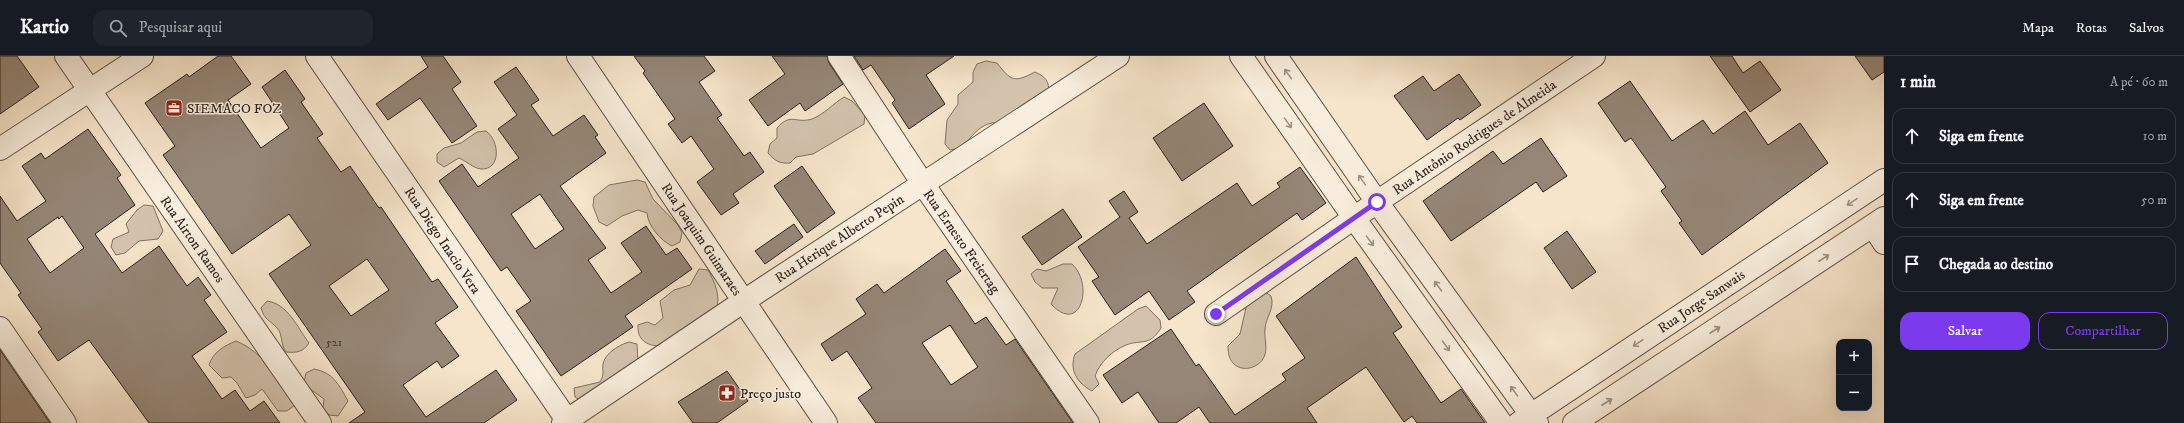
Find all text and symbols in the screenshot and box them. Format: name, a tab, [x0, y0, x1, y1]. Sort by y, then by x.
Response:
search box	[93, 10, 373, 46]
text: Kartio	[20, 16, 69, 39]
icon: search	[107, 17, 129, 39]
text: Pesquisar aqui	[139, 18, 222, 37]
text: Mapa	[2022, 19, 2054, 37]
text: Rotas	[2076, 19, 2107, 37]
text: Salvos	[2129, 19, 2164, 37]
one-way arrow	[1284, 68, 1292, 79]
text: 1 min	[1900, 71, 1936, 93]
text: A pé · 60 m	[2110, 74, 2168, 90]
street label: Rua Antônio Rodrigues de Almeida	[1389, 76, 1560, 199]
office icon: SIEMACO FOZ	[164, 98, 184, 118]
place label: SIEMACO FOZ	[187, 100, 281, 118]
one-way arrow	[1284, 117, 1292, 128]
icon: ahead	[1901, 125, 1923, 147]
text: Siga em frente	[1939, 127, 2024, 146]
text: 10 m	[2143, 128, 2167, 144]
one-way arrow	[1358, 175, 1366, 186]
street label: Rua Joaquim Guimaraes	[657, 180, 746, 300]
street label: Rua Diego Inacio Vera	[400, 184, 485, 297]
street label: Rua Ernesto Freiertag	[919, 186, 1004, 297]
icon: ahead	[1901, 189, 1923, 211]
street label: Rua Herique Alberto Pepin	[772, 190, 908, 287]
text: Siga em frente	[1939, 191, 2024, 210]
text: 50 m	[2141, 192, 2167, 208]
street label: Rua Airton Ramos	[156, 193, 229, 287]
route start	[1368, 193, 1386, 211]
one-way arrow	[1846, 198, 1857, 206]
one-way arrow	[1366, 235, 1374, 246]
icon: arrive	[1901, 253, 1923, 275]
one-way arrow	[1818, 254, 1829, 262]
text: Chegada ao destino	[1939, 255, 2053, 274]
street label: Rua Jorge Sanwais	[1654, 266, 1749, 338]
one-way arrow	[1434, 281, 1442, 292]
route end	[1207, 305, 1225, 323]
button: Salvar	[1900, 312, 2030, 350]
button: Compartilhar	[2038, 312, 2168, 350]
one-way arrow	[1710, 326, 1721, 334]
house number: 521	[326, 335, 342, 350]
one-way arrow	[1633, 339, 1644, 347]
map controls	[1836, 339, 1872, 411]
button: +	[1836, 339, 1872, 375]
one-way arrow	[1442, 340, 1450, 351]
button: −	[1836, 375, 1872, 411]
pharmacy icon: Preço justo	[717, 383, 737, 403]
place label: Preço justo	[740, 385, 801, 403]
one-way arrow	[1510, 386, 1518, 397]
one-way arrow	[1601, 397, 1613, 405]

